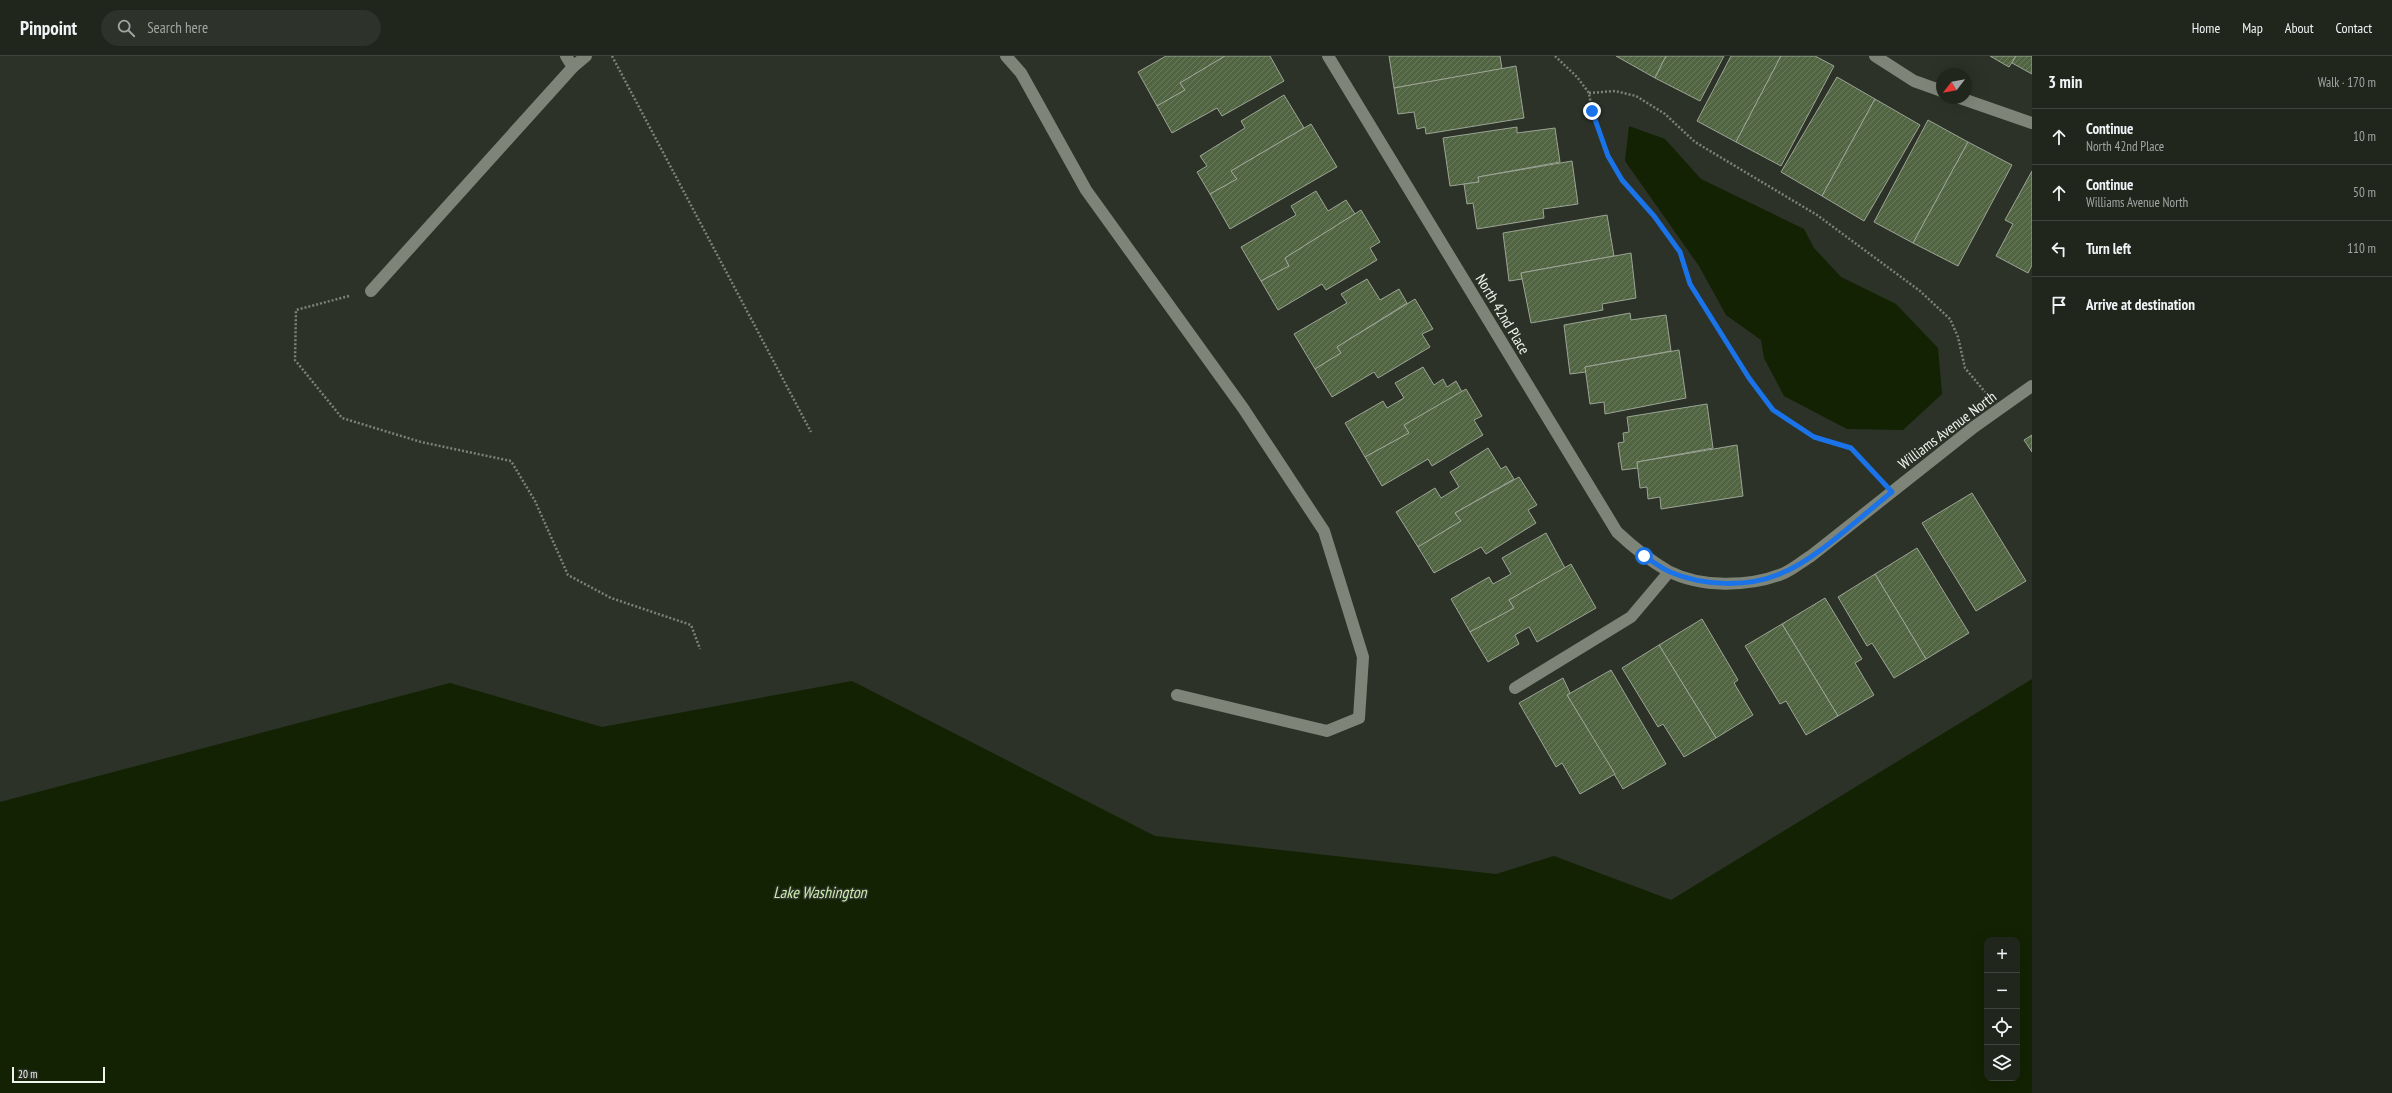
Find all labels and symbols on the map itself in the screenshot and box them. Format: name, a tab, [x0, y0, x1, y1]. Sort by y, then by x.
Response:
north arrow	[1936, 68, 1972, 104]
route end	[1583, 102, 1601, 120]
street label: North 42nd Place	[1472, 270, 1534, 358]
street label: Williams Avenue North	[1894, 387, 2000, 473]
route start	[1635, 547, 1653, 565]
water label: Lake Washington	[773, 882, 868, 902]
scale bar	[12, 1065, 105, 1084]

